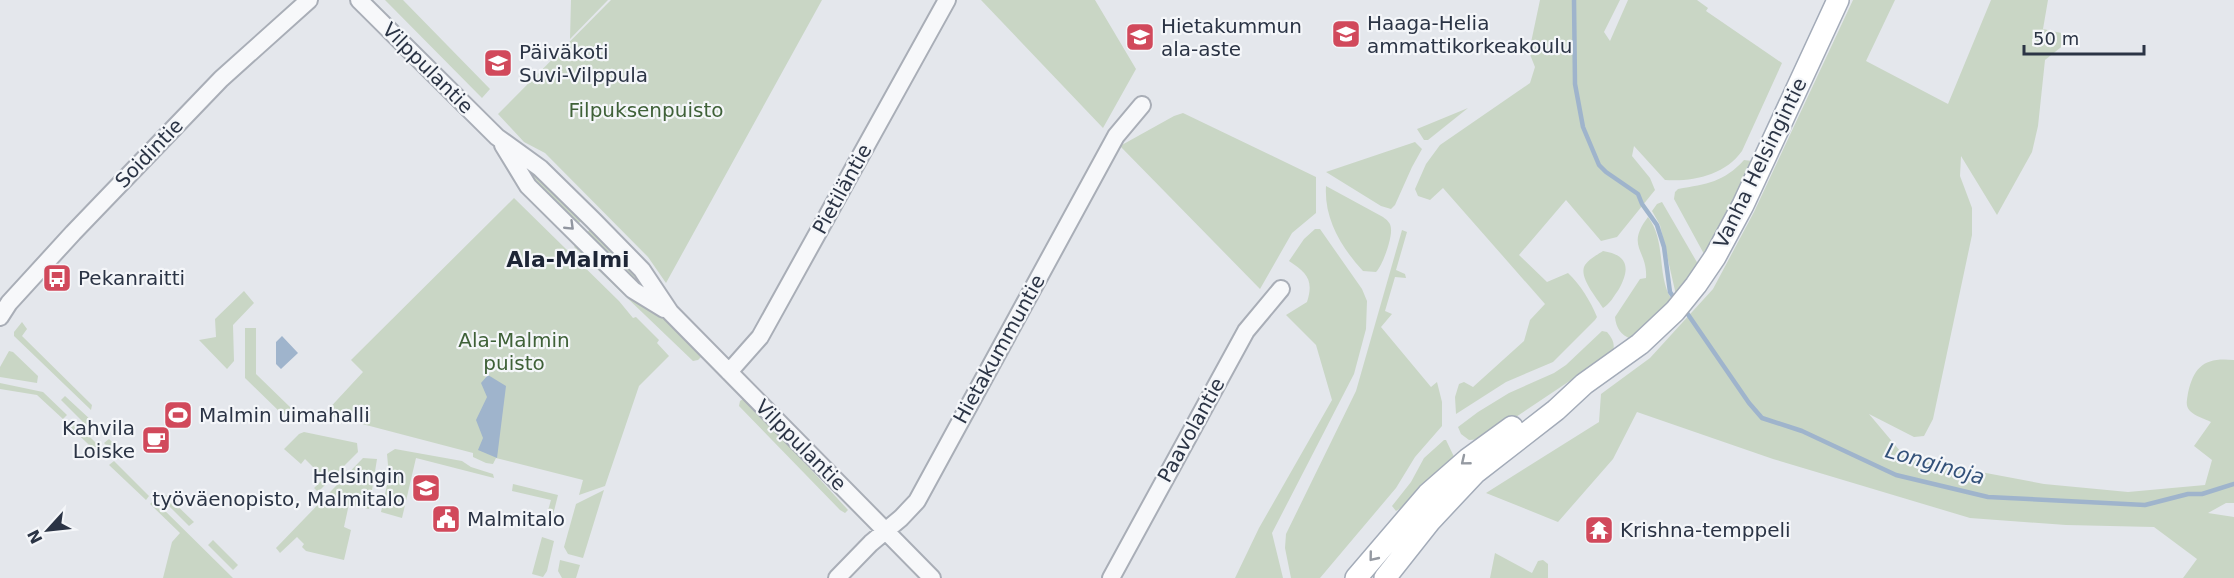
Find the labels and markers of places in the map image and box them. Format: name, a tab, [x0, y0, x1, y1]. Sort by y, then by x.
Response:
place label: Haaga-Helia ammattikorkeakoulu	[1367, 11, 1573, 58]
place label: Hietakummun ala-aste	[1161, 14, 1302, 61]
school or university icon: Haaga-Helia ammattikorkeakoulu	[1330, 18, 1362, 50]
school or university icon: Hietakummun ala-aste	[1124, 21, 1156, 53]
place label: Päiväkoti Suvi-Vilppula	[519, 40, 648, 87]
school or university icon: Päiväkoti Suvi-Vilppula	[482, 47, 514, 79]
bus stop icon: Pekanraitti	[41, 262, 73, 294]
place label: Pekanraitti	[78, 266, 185, 290]
sports icon: Malmin uimahalli	[162, 399, 194, 431]
place label: Malmin uimahalli	[199, 403, 370, 427]
place label: Kahvila Loiske	[62, 416, 135, 463]
cafe icon: Kahvila Loiske	[140, 424, 172, 456]
place label: Helsingin työväenopisto, Malmitalo	[152, 464, 405, 511]
school or university icon: Helsingin työväenopisto, Malmitalo	[410, 472, 442, 504]
public building icon: Malmitalo	[430, 503, 462, 535]
place label: Malmitalo	[467, 507, 565, 531]
temple icon: Krishna-temppeli	[1583, 514, 1615, 546]
place label: Krishna-temppeli	[1620, 518, 1791, 542]

